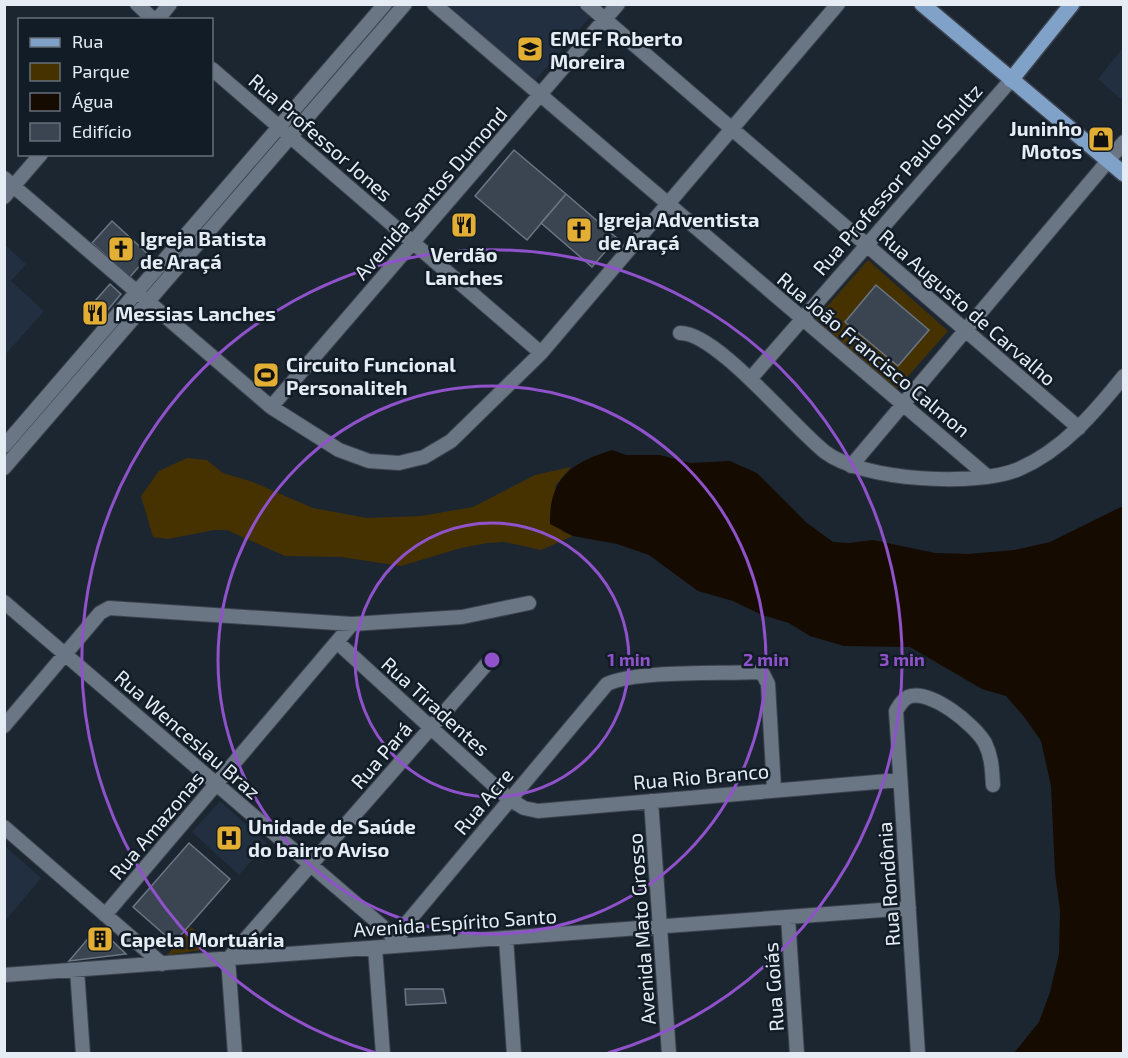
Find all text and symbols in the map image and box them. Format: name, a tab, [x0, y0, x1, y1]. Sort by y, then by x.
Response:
legend	[18, 18, 213, 156]
place label: EMEF Roberto Moreira	[550, 26, 683, 73]
text: Rua	[72, 30, 103, 52]
school or university icon: EMEF Roberto Moreira	[515, 34, 545, 64]
text: Parque	[72, 60, 130, 82]
street label: Rua Professor Jones	[244, 68, 398, 206]
street label: Rua Professor Paulo Shultz	[807, 78, 987, 280]
text: Água	[72, 90, 113, 112]
street label: Avenida Santos Dumond	[349, 102, 511, 284]
place label: Juninho Motos	[1009, 116, 1082, 163]
text: Edifício	[72, 120, 132, 142]
shop icon: Juninho Motos	[1086, 124, 1116, 154]
place label: Igreja Adventista de Araçá	[598, 207, 759, 255]
restaurant icon: Verdão Lanches	[449, 210, 479, 240]
church icon: Igreja Adventista de Araçá	[564, 215, 594, 245]
street label: Rua Augusto de Carvalho	[875, 224, 1061, 390]
place label: Igreja Batista de Araçá	[140, 226, 267, 274]
church icon: Igreja Batista de Araçá	[106, 234, 136, 264]
place label: Verdão Lanches	[425, 242, 503, 289]
street label: Rua João Francisco Calmon	[773, 266, 975, 442]
restaurant icon: Messias Lanches	[80, 298, 110, 328]
place label: Messias Lanches	[115, 301, 276, 325]
place label: Circuito Funcional Personaliteh	[286, 352, 456, 399]
sports icon: Circuito Funcional Personaliteh	[251, 360, 281, 390]
text: 1 min	[607, 648, 651, 670]
text: 2 min	[743, 648, 789, 670]
text: 3 min	[879, 648, 925, 670]
centre of rings	[482, 650, 502, 670]
street label: Rua Tiradentes	[377, 651, 495, 761]
street label: Rua Wenceslau Braz	[110, 664, 266, 804]
street label: Rua Pará	[345, 717, 417, 793]
street label: Rua Rio Branco	[632, 758, 770, 794]
street label: Rua Acre	[448, 763, 518, 839]
street label: Rua Amazonas	[104, 766, 208, 884]
place label: Unidade de Saúde do bairro Aviso	[248, 814, 416, 861]
street label: Rua Rondônia	[872, 821, 904, 947]
hospital icon: Unidade de Saúde do bairro Aviso	[214, 823, 244, 853]
street label: Avenida Mato Grosso	[622, 832, 660, 1026]
street label: Avenida Espírito Santo	[352, 903, 558, 941]
building icon: Capela Mortuária	[85, 924, 115, 954]
place label: Capela Mortuária	[120, 927, 284, 951]
street label: Rua Goiás	[758, 942, 788, 1032]

